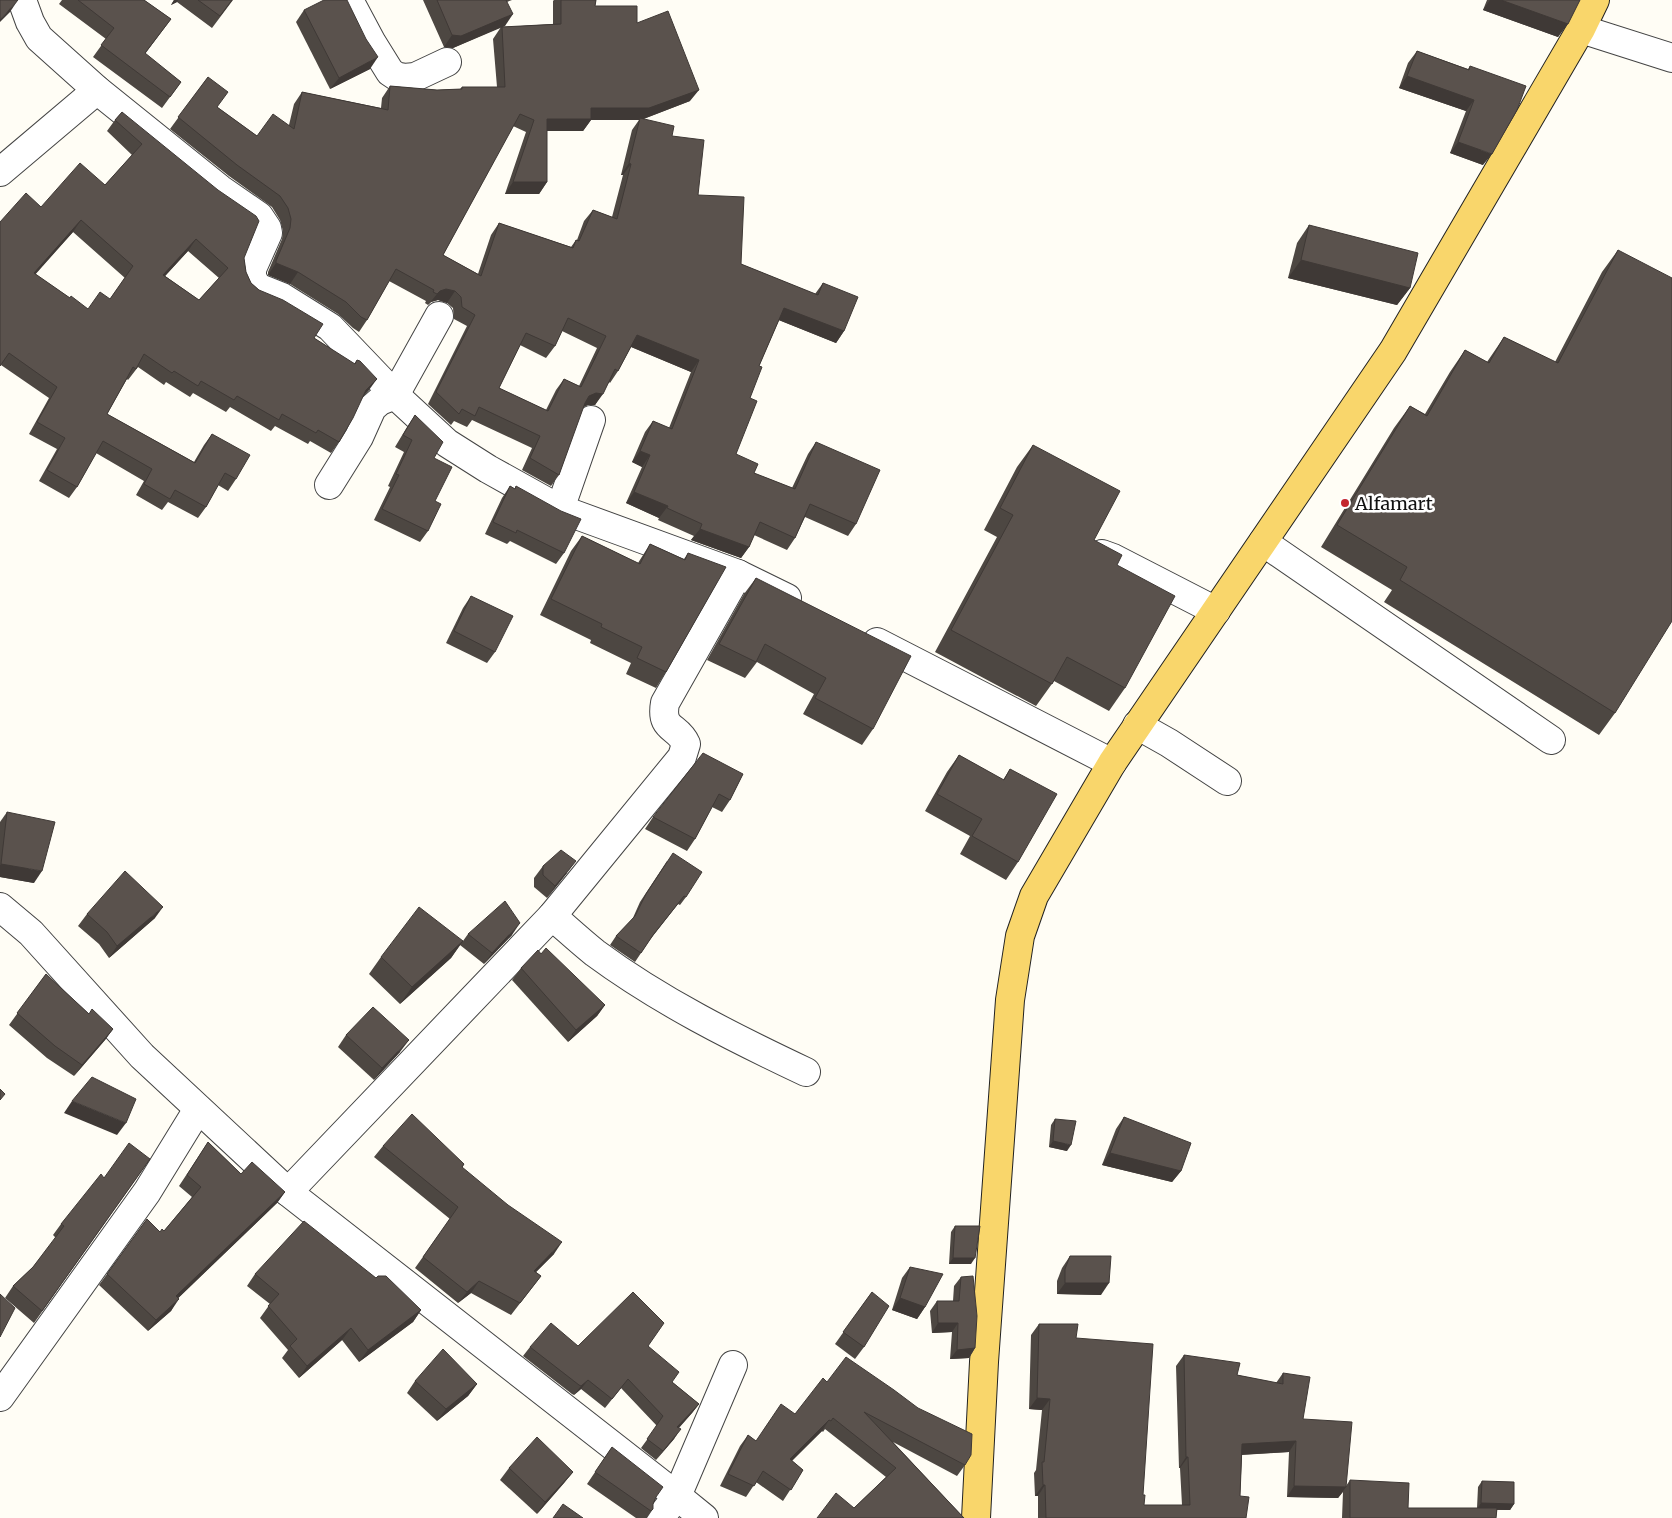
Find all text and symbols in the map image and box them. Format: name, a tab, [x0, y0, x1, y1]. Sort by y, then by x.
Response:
place label: Alfamart	[1354, 492, 1433, 515]
marker: Alfamart	[1339, 497, 1351, 509]

